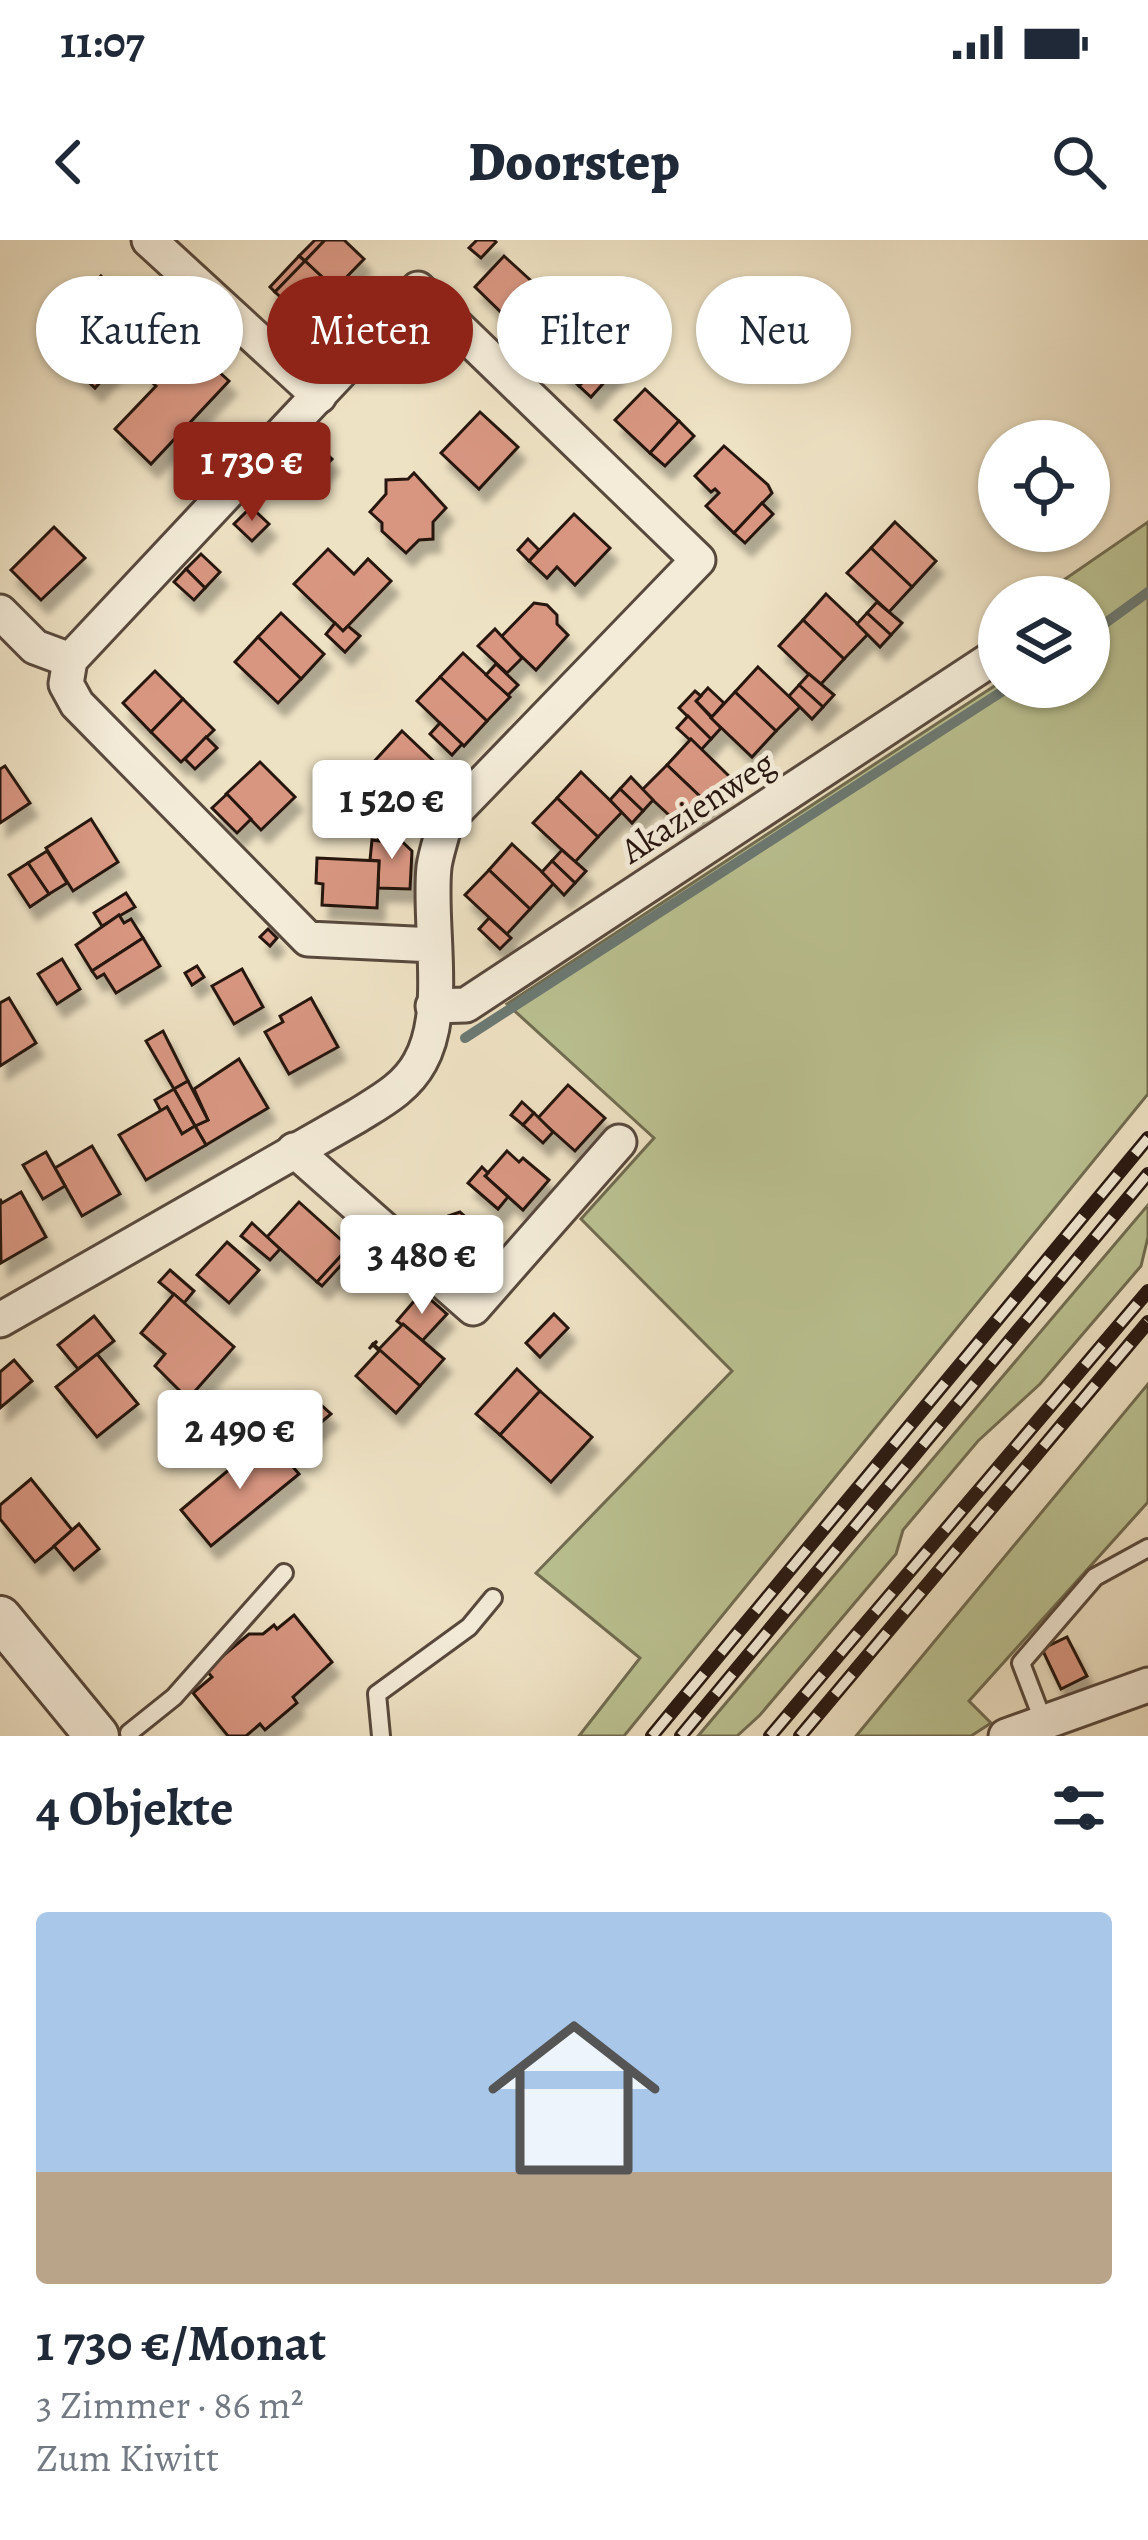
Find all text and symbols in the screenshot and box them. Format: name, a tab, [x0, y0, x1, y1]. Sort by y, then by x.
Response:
text: 11:07	[60, 11, 145, 73]
text: Doorstep	[468, 125, 680, 199]
icon: back	[36, 129, 102, 195]
icon: search	[1046, 129, 1112, 195]
chip: Kaufen	[36, 276, 243, 384]
chip: Mieten	[267, 276, 473, 384]
chip: Filter	[497, 276, 672, 384]
chip: Neu	[696, 276, 851, 384]
map controls	[978, 420, 1110, 708]
button: locate	[978, 420, 1110, 552]
pin: 1 730 €	[141, 422, 363, 524]
text: 1 730 €	[201, 434, 303, 487]
button: layers	[978, 576, 1110, 708]
street label: Akazienweg	[610, 738, 784, 875]
pin: 1 520 €	[281, 760, 503, 862]
text: 1 520 €	[339, 772, 445, 825]
pin: 3 480 €	[311, 1215, 533, 1317]
text: 3 480 €	[367, 1227, 477, 1280]
pin: 2 490 €	[129, 1390, 351, 1492]
text: 2 490 €	[185, 1402, 295, 1455]
text: 4 Objekte	[36, 1773, 234, 1843]
icon: filters	[1046, 1775, 1112, 1841]
icon: home	[466, 1990, 682, 2206]
text: 1 730 €/Monat	[36, 2308, 326, 2378]
text: 3 Zimmer · 86 m²	[36, 2378, 304, 2431]
text: Zum Kiwitt	[36, 2431, 219, 2484]

